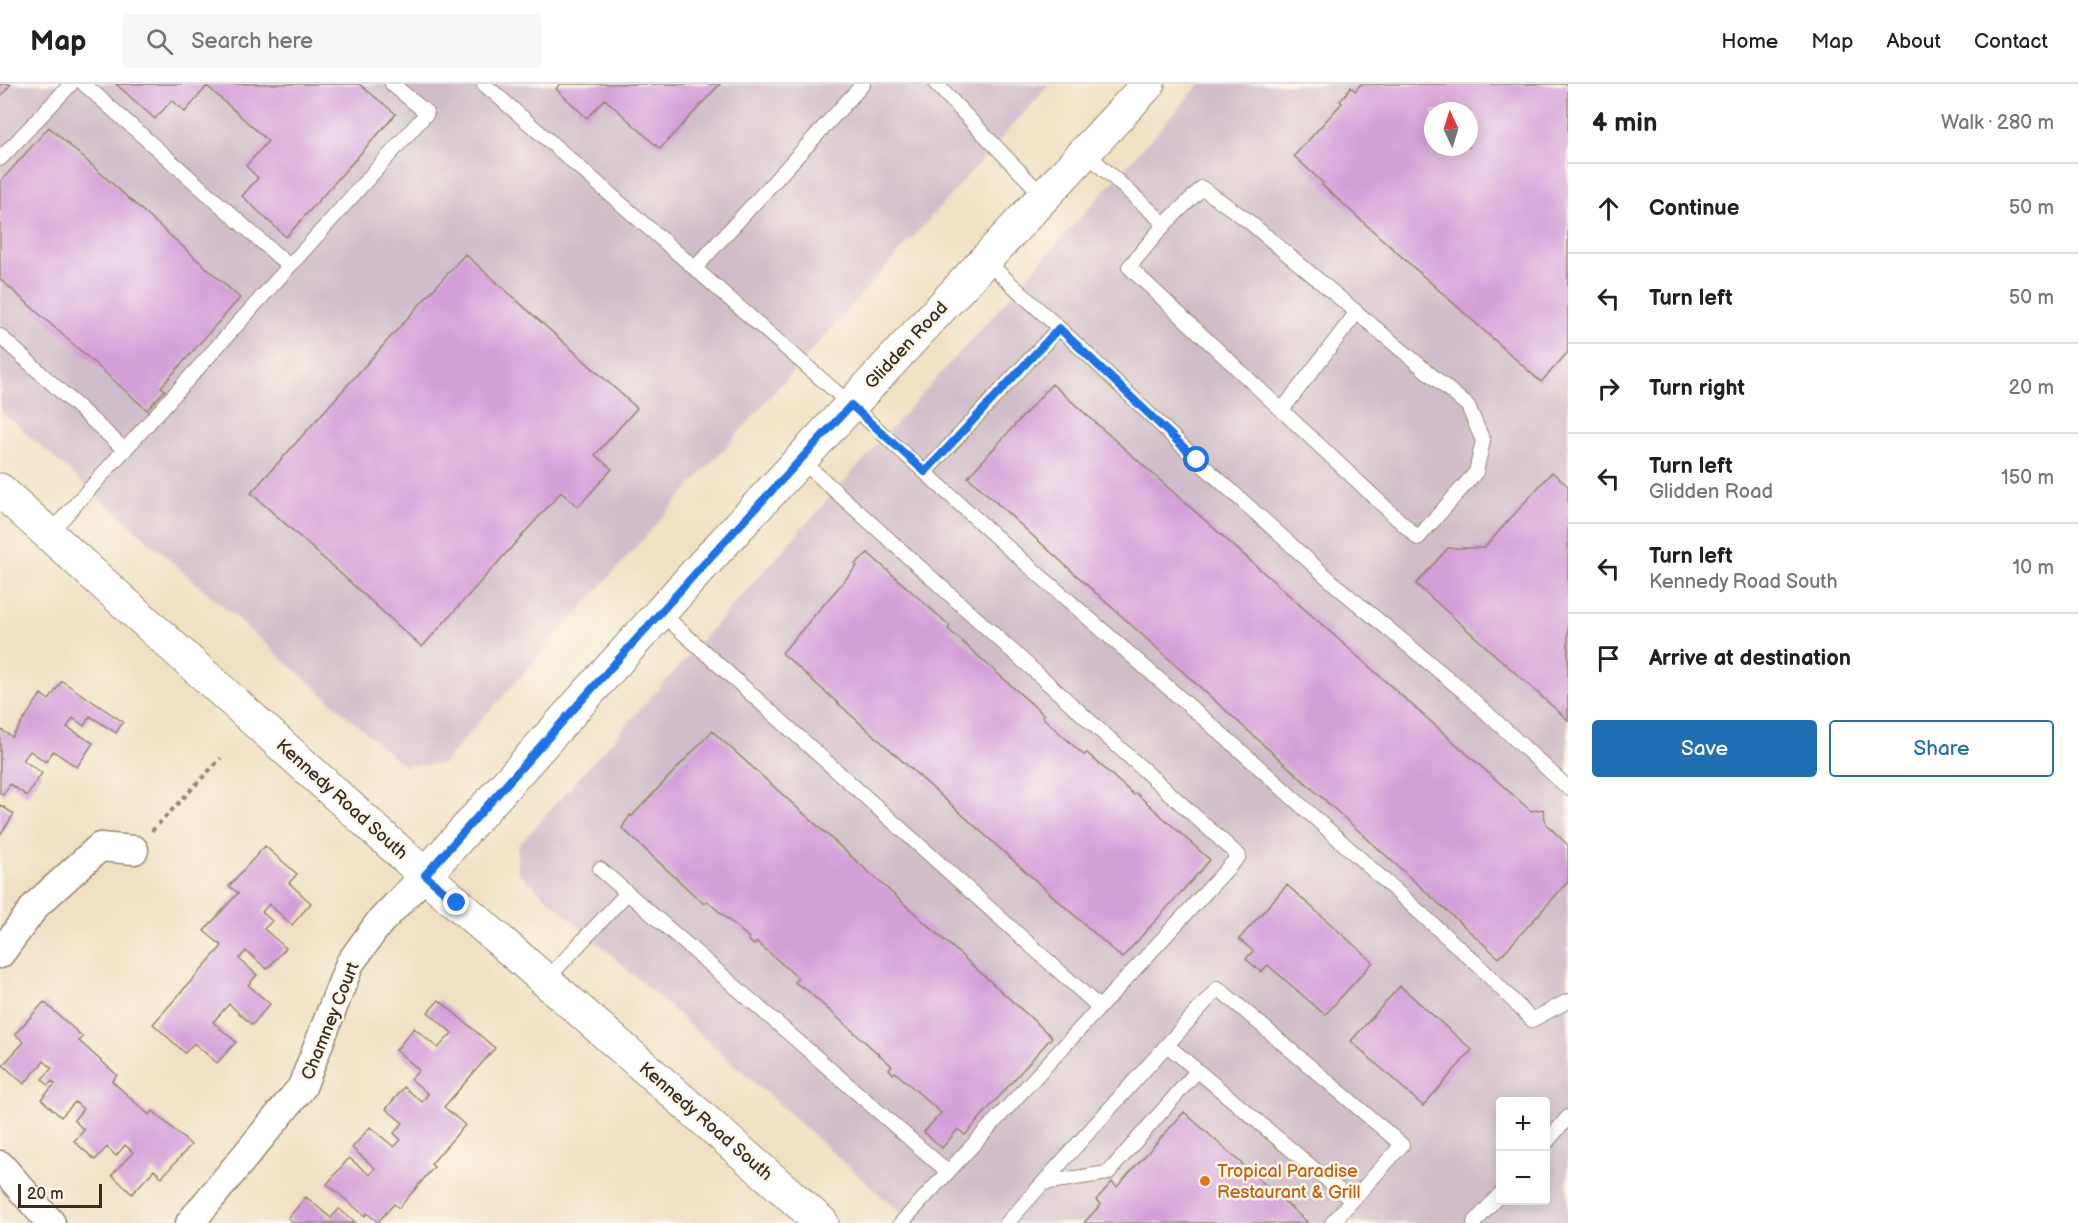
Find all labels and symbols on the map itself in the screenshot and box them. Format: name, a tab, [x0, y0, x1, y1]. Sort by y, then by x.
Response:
north arrow	[1424, 102, 1478, 156]
street label: Glidden Road	[861, 297, 952, 393]
route start	[1183, 446, 1209, 472]
street label: Kennedy Road South	[272, 735, 412, 864]
route end	[443, 889, 469, 915]
street label: Chamney Court	[297, 959, 364, 1083]
street label: Kennedy Road South	[635, 1058, 777, 1185]
place label: Tropical Paradise Restaurant & Grill	[1217, 1161, 1360, 1203]
marker: Tropical Paradise Restaurant & Grill	[1198, 1174, 1212, 1188]
scale bar	[18, 1181, 102, 1208]

